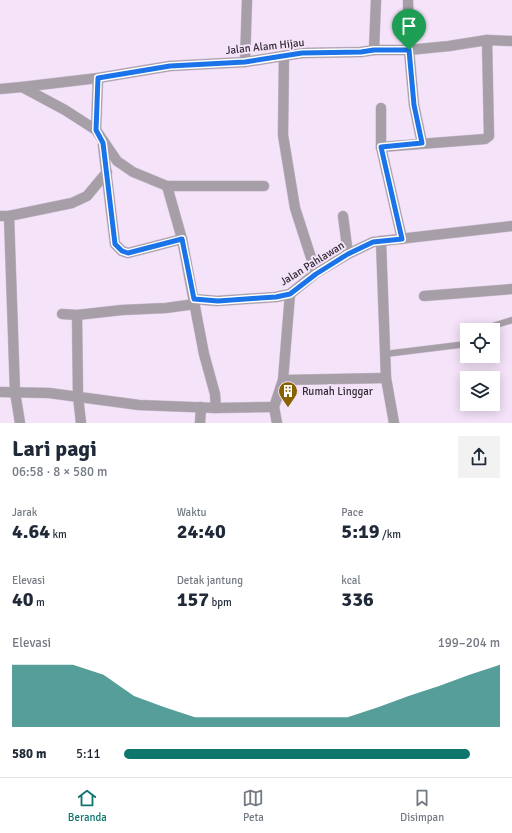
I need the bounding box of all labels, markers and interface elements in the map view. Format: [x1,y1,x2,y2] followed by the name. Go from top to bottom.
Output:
[392,9,426,50] pin
[398,15,420,37] icon: arrive
[225,36,305,57] street label: Jalan Alam Hijau
[278,239,347,288] street label: Jalan Pahlawan
[460,323,500,411] map controls
[460,323,500,363] button: locate
[460,371,500,411] button: layers
[277,380,299,408] building icon: Rumah Linggar
[302,385,373,398] place label: Rumah Linggar
[12,435,97,462] text: Lari pagi
[458,436,500,478] button: share
[12,464,107,480] text: 06:58 · 8 × 580 m
[12,506,37,519] text: Jarak
[177,506,207,519] text: Waktu
[341,506,364,519] text: Pace
[12,519,50,544] text: 4.64
[177,519,226,544] text: 24:40
[341,519,380,544] text: 5:19
[50,528,67,541] text: km
[380,528,401,541] text: /km
[12,574,45,587] text: Elevasi
[177,574,243,587] text: Detak jantung
[341,574,361,587] text: kcal
[12,587,34,612] text: 40
[177,587,209,612] text: 157
[341,587,374,612] text: 336
[34,596,45,609] text: m
[209,596,232,609] text: bpm
[12,635,51,651] text: Elevasi
[438,635,500,651] text: 199–204 m
[12,746,46,762] text: 580 m
[76,746,101,762] text: 5:11
[68,787,107,824] tab: Beranda
[242,787,264,824] tab: Peta
[400,787,444,824] tab: Disimpan

